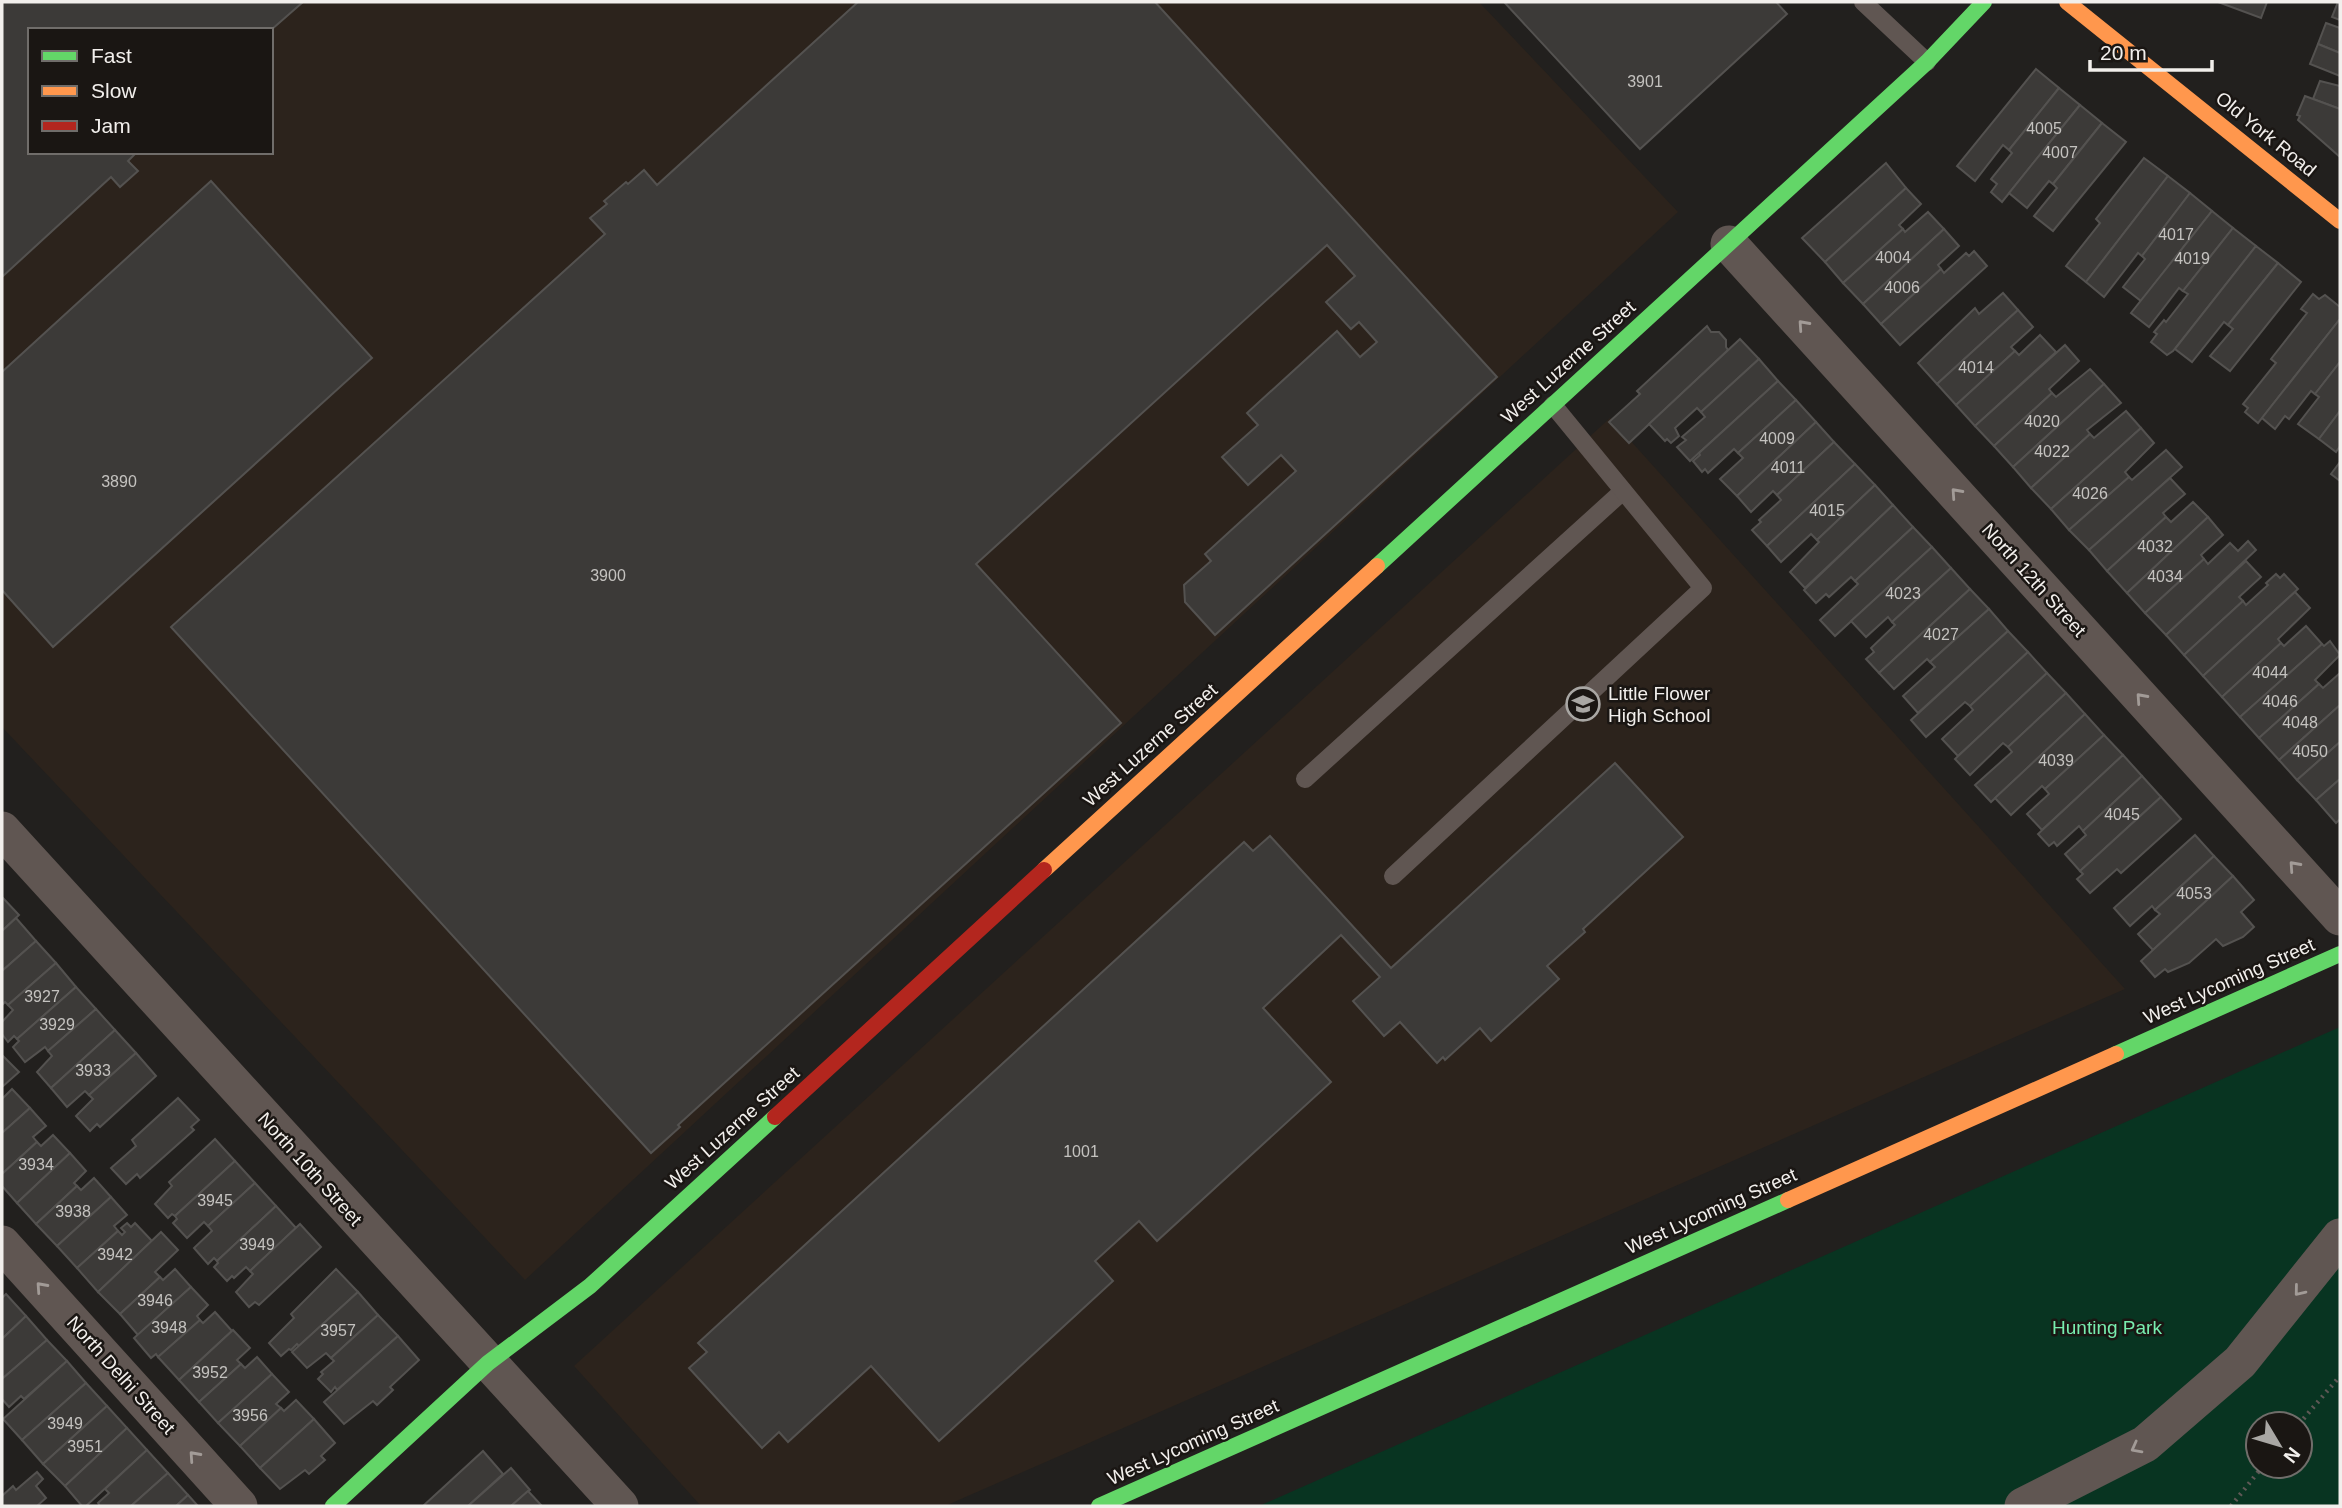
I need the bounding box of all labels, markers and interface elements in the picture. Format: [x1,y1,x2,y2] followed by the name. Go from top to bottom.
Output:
[28,28,273,154] legend
[2090,28,2212,72] scale bar
[2100,41,2147,64] text: 20 m
[91,44,132,67] text: Fast
[1627,73,1663,90] house number: 3901
[91,79,137,102] text: Slow
[2212,87,2320,181] street label: Old York Road
[91,114,131,137] text: Jam
[2026,120,2062,137] house number: 4005
[2042,144,2078,161] house number: 4007
[2158,226,2194,243] house number: 4017
[1875,249,1911,266] house number: 4004
[2174,250,2210,267] house number: 4019
[1884,279,1920,296] house number: 4006
[1497,296,1640,428] street label: West Luzerne Street
[1798,320,1811,333] one-way arrow
[1958,359,1994,376] house number: 4014
[2024,413,2060,430] house number: 4020
[1759,430,1795,447] house number: 4009
[2034,443,2070,460] house number: 4022
[1771,459,1805,476] house number: 4011
[101,473,137,490] house number: 3890
[2072,485,2108,502] house number: 4026
[1951,488,1964,501] one-way arrow
[1809,502,1845,519] house number: 4015
[1978,519,2091,641] street label: North 12th Street
[2137,538,2173,555] house number: 4032
[590,567,626,584] house number: 3900
[2147,568,2183,585] house number: 4034
[1885,585,1921,602] house number: 4023
[1923,626,1959,643] house number: 4027
[2252,664,2288,681] house number: 4044
[1079,679,1222,811] street label: West Luzerne Street
[1608,683,1711,726] place label: Little Flower High School
[1564,685,1602,723] school or university icon: Little Flower High School
[2137,693,2150,706] one-way arrow
[2262,693,2298,710] house number: 4046
[2282,714,2318,731] house number: 4048
[2292,743,2328,760] house number: 4050
[2038,752,2074,769] house number: 4039
[2104,806,2140,823] house number: 4045
[2290,862,2303,875] one-way arrow
[2176,885,2212,902] house number: 4053
[2140,934,2318,1028] street label: West Lycoming Street
[24,988,60,1005] house number: 3927
[39,1016,75,1033] house number: 3929
[75,1062,111,1079] house number: 3933
[661,1062,804,1194] street label: West Luzerne Street
[254,1108,367,1230] street label: North 10th Street
[1063,1143,1099,1160] house number: 1001
[18,1156,54,1173] house number: 3934
[1622,1164,1800,1258] street label: West Lycoming Street
[197,1192,233,1209] house number: 3945
[55,1203,91,1220] house number: 3938
[239,1236,275,1253] house number: 3949
[97,1246,133,1263] house number: 3942
[37,1282,49,1295] one-way arrow
[2294,1284,2307,1296] one-way arrow
[137,1292,173,1309] house number: 3946
[63,1312,180,1439] street label: North Delhi Street
[2052,1317,2162,1338] park label: Hunting Park
[151,1319,187,1336] house number: 3948
[320,1322,356,1339] house number: 3957
[192,1364,228,1381] house number: 3952
[1104,1395,1282,1489] street label: West Lycoming Street
[232,1407,268,1424] house number: 3956
[2244,1410,2314,1480] north arrow
[47,1415,83,1432] house number: 3949
[67,1438,103,1455] house number: 3951
[2131,1440,2143,1453] one-way arrow
[2280,1443,2305,1467] text: N
[189,1451,202,1464] one-way arrow

